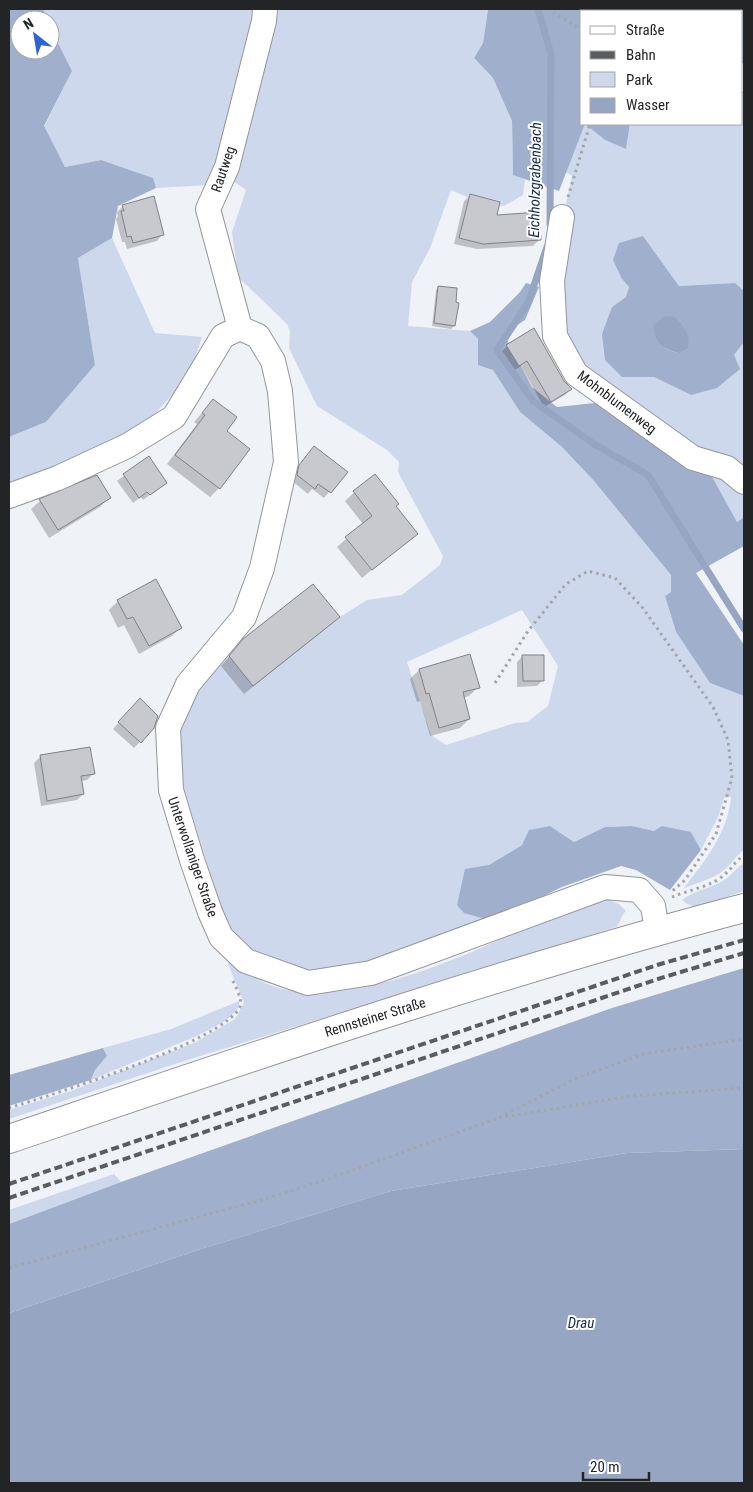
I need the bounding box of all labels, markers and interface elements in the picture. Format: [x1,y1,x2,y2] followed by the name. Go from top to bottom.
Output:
[10,10,60,60] north arrow
[580,10,743,125] legend
[21,15,36,33] text: N
[626,21,665,39] text: Straße
[626,46,656,64] text: Bahn
[626,71,653,89] text: Park
[626,96,670,114] text: Wasser
[525,122,545,238] water label: Eichholzgrabenbach
[208,144,238,194] street label: Rautweg
[574,367,660,437] street label: Mohnblumenweg
[165,795,221,920] street label: Unterwollaniger Straße
[323,994,428,1040] street label: Rennsteiner Straße
[568,1314,594,1332] water label: Drau
[583,1450,649,1482] scale bar
[590,1458,620,1476] text: 20 m

